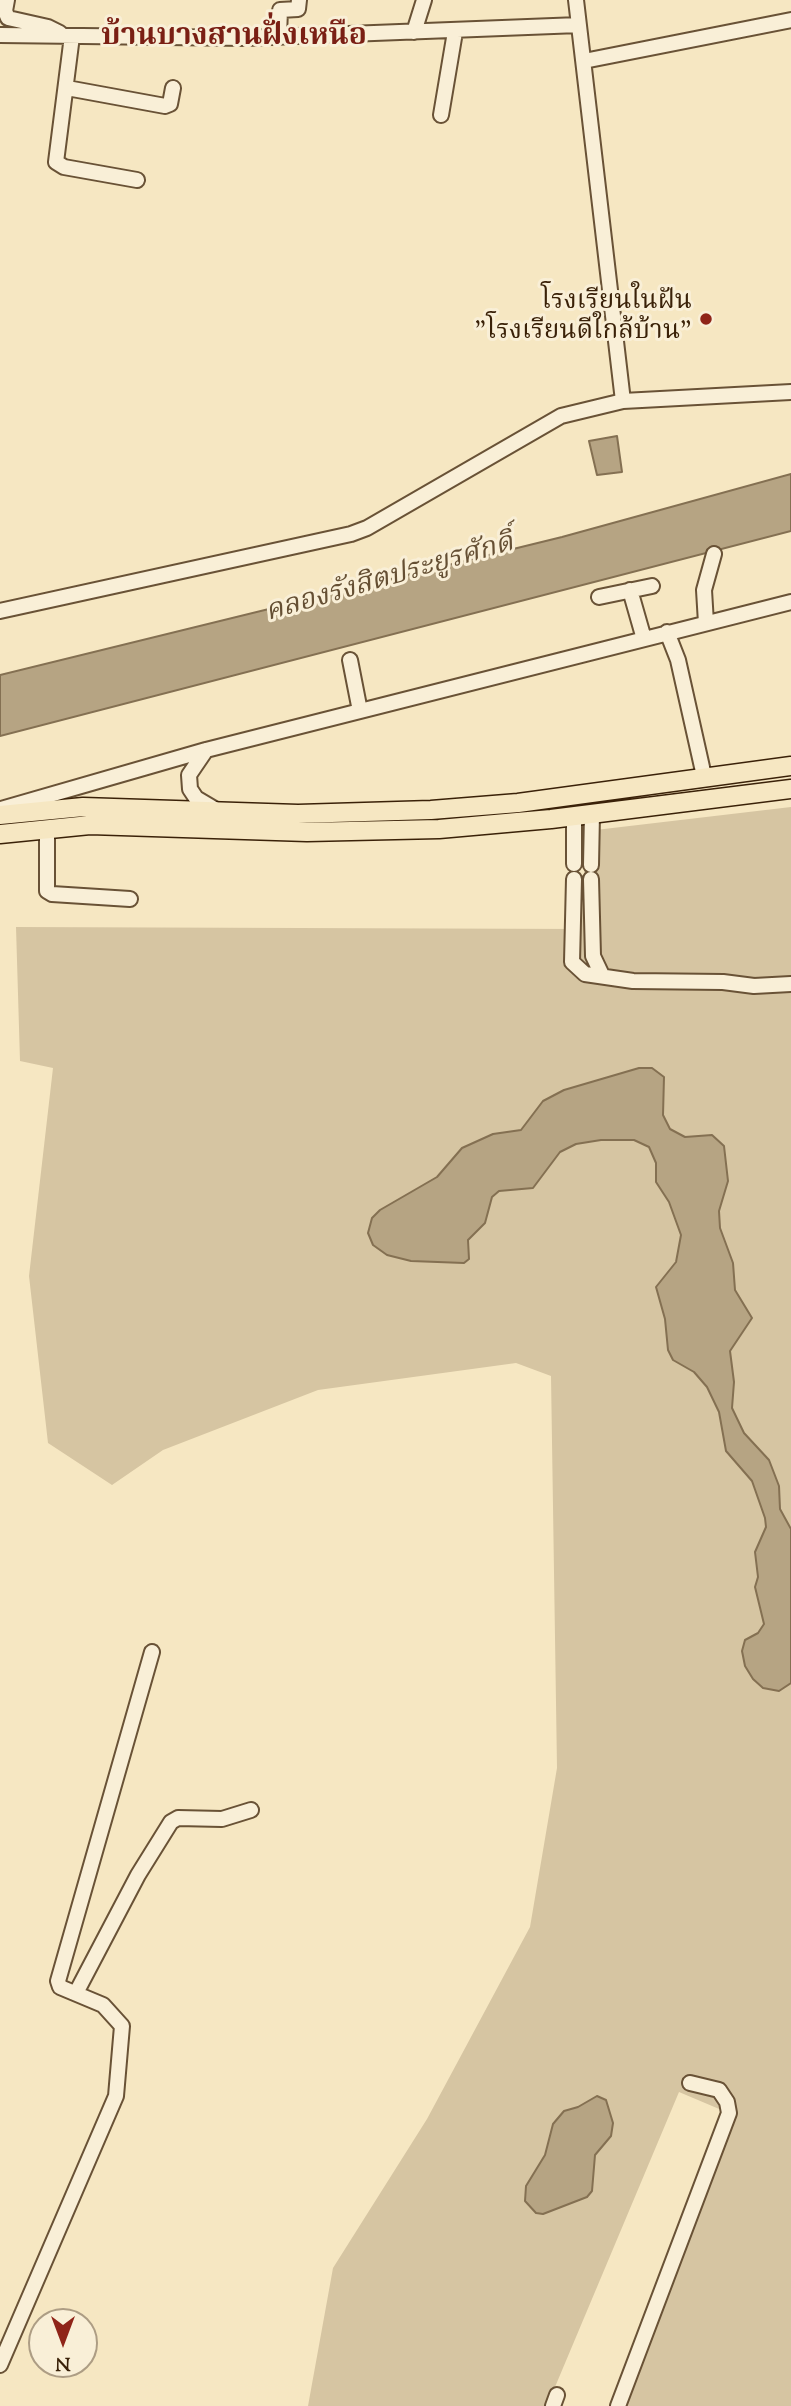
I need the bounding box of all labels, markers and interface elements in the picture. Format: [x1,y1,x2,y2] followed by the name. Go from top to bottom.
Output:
[101,21,367,57] district label: บ้านบางสานฝั่งเหนือ
[474,288,692,350] place label: โรงเรียนในฝัน "โรงเรียนดีใกล้บ้าน"
[698,311,714,327] marker: โรงเรียนในฝัน "โรงเรียนดีใกล้บ้าน"
[262,528,518,632] water label: คลองรังสิตประยูรศักดิ์
[28,2308,98,2378] north arrow
[55,2349,71,2376] text: N

